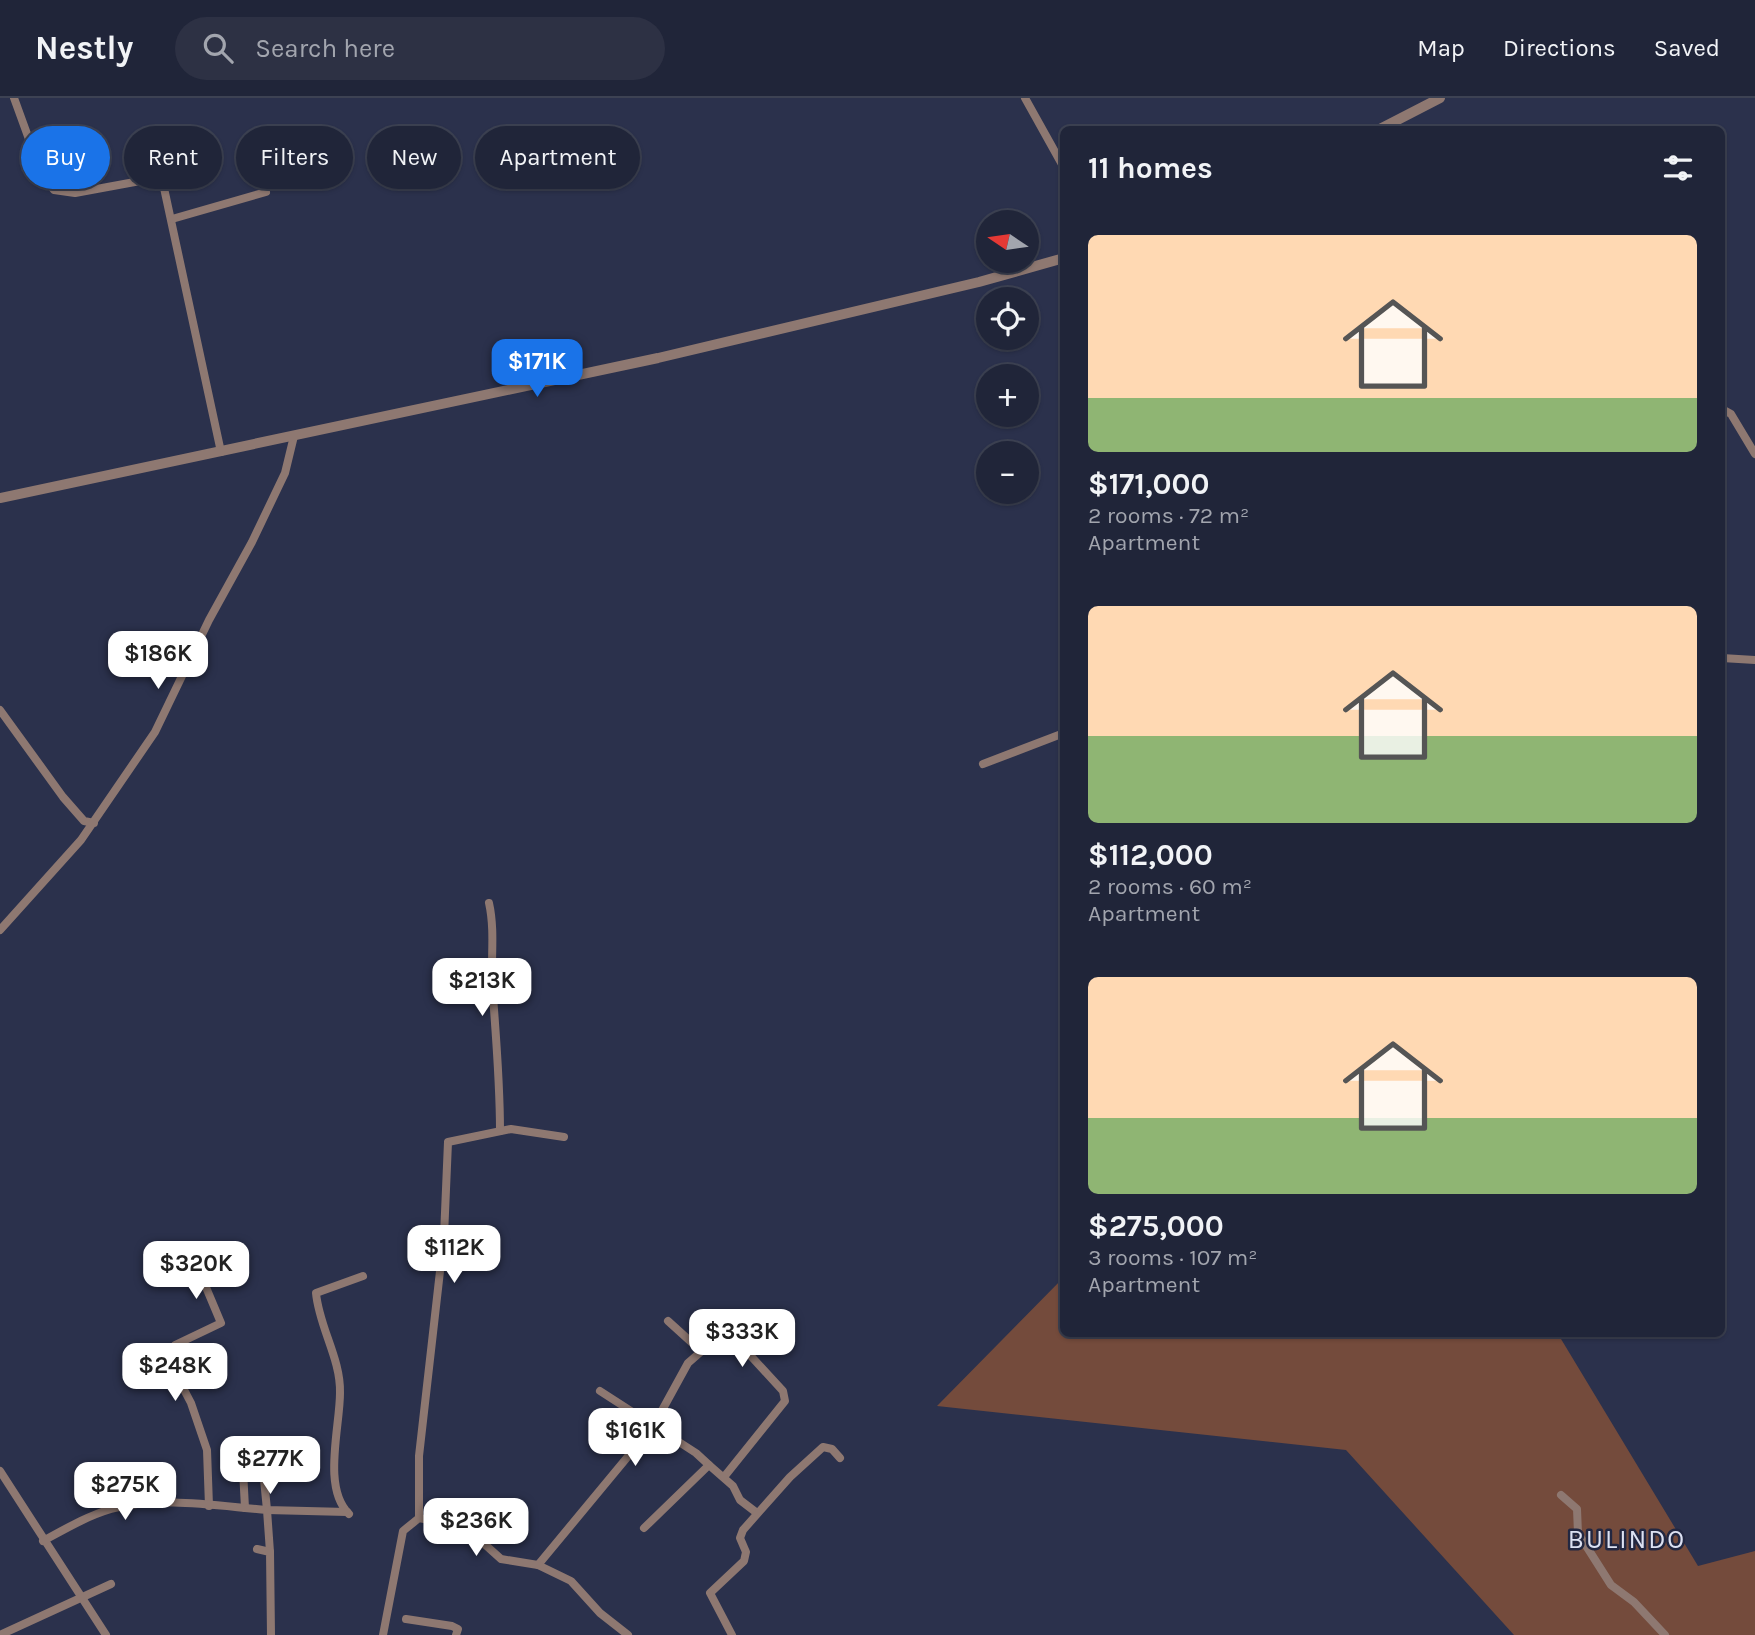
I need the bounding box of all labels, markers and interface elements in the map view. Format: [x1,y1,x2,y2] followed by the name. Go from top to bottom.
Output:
[175,17,665,80] search box
[35,29,133,67] text: Nestly
[199,29,237,67] icon: search
[255,33,395,64] text: Search here
[1417,34,1465,62] text: Map
[1503,34,1616,62] text: Directions
[1654,34,1720,62] text: Saved
[21,126,110,189] chip: Buy
[124,126,222,189] chip: Rent
[236,126,353,189] chip: Filters
[367,126,461,189] chip: New
[475,126,640,189] chip: Apartment
[1659,149,1697,187] icon: filters
[1088,150,1213,186] text: 11 homes
[976,210,1040,273] north arrow
[976,210,1039,504] map controls
[1330,281,1456,407] icon: home
[976,287,1039,350] button: locate
[488,340,586,399] pin: $171K
[508,348,566,375] text: $171K
[976,364,1039,427] button: +
[976,441,1039,504] button: −
[1088,466,1210,502] text: $171,000
[1088,502,1249,529] text: 2 rooms · 72 m²
[1088,529,1200,556] text: Apartment
[109,632,207,691] pin: $186K
[124,640,192,667] text: $186K
[1330,652,1456,778] icon: home
[1088,837,1213,873] text: $112,000
[1088,873,1252,900] text: 2 rooms · 60 m²
[1088,900,1200,927] text: Apartment
[433,958,531,1018] pin: $213K
[448,967,516,994] text: $213K
[1330,1023,1456,1149] icon: home
[1088,1208,1224,1244] text: $275,000
[405,1226,503,1285] pin: $112K
[423,1234,485,1261] text: $112K
[147,1242,245,1301] pin: $320K
[1088,1244,1257,1271] text: 3 rooms · 107 m²
[159,1250,233,1277] text: $320K
[1088,1271,1200,1298] text: Apartment
[693,1310,791,1369] pin: $333K
[705,1318,779,1345] text: $333K
[126,1344,224,1403] pin: $248K
[138,1352,212,1379] text: $248K
[586,1408,684,1468] pin: $161K
[604,1417,666,1444] text: $161K
[221,1436,319,1496] pin: $277K
[236,1445,304,1472] text: $277K
[76,1462,174,1522] pin: $275K
[90,1471,160,1498] text: $275K
[427,1498,525,1558] pin: $236K
[439,1507,513,1534] text: $236K
[1568,1524,1686,1555] district label: BULINDO

